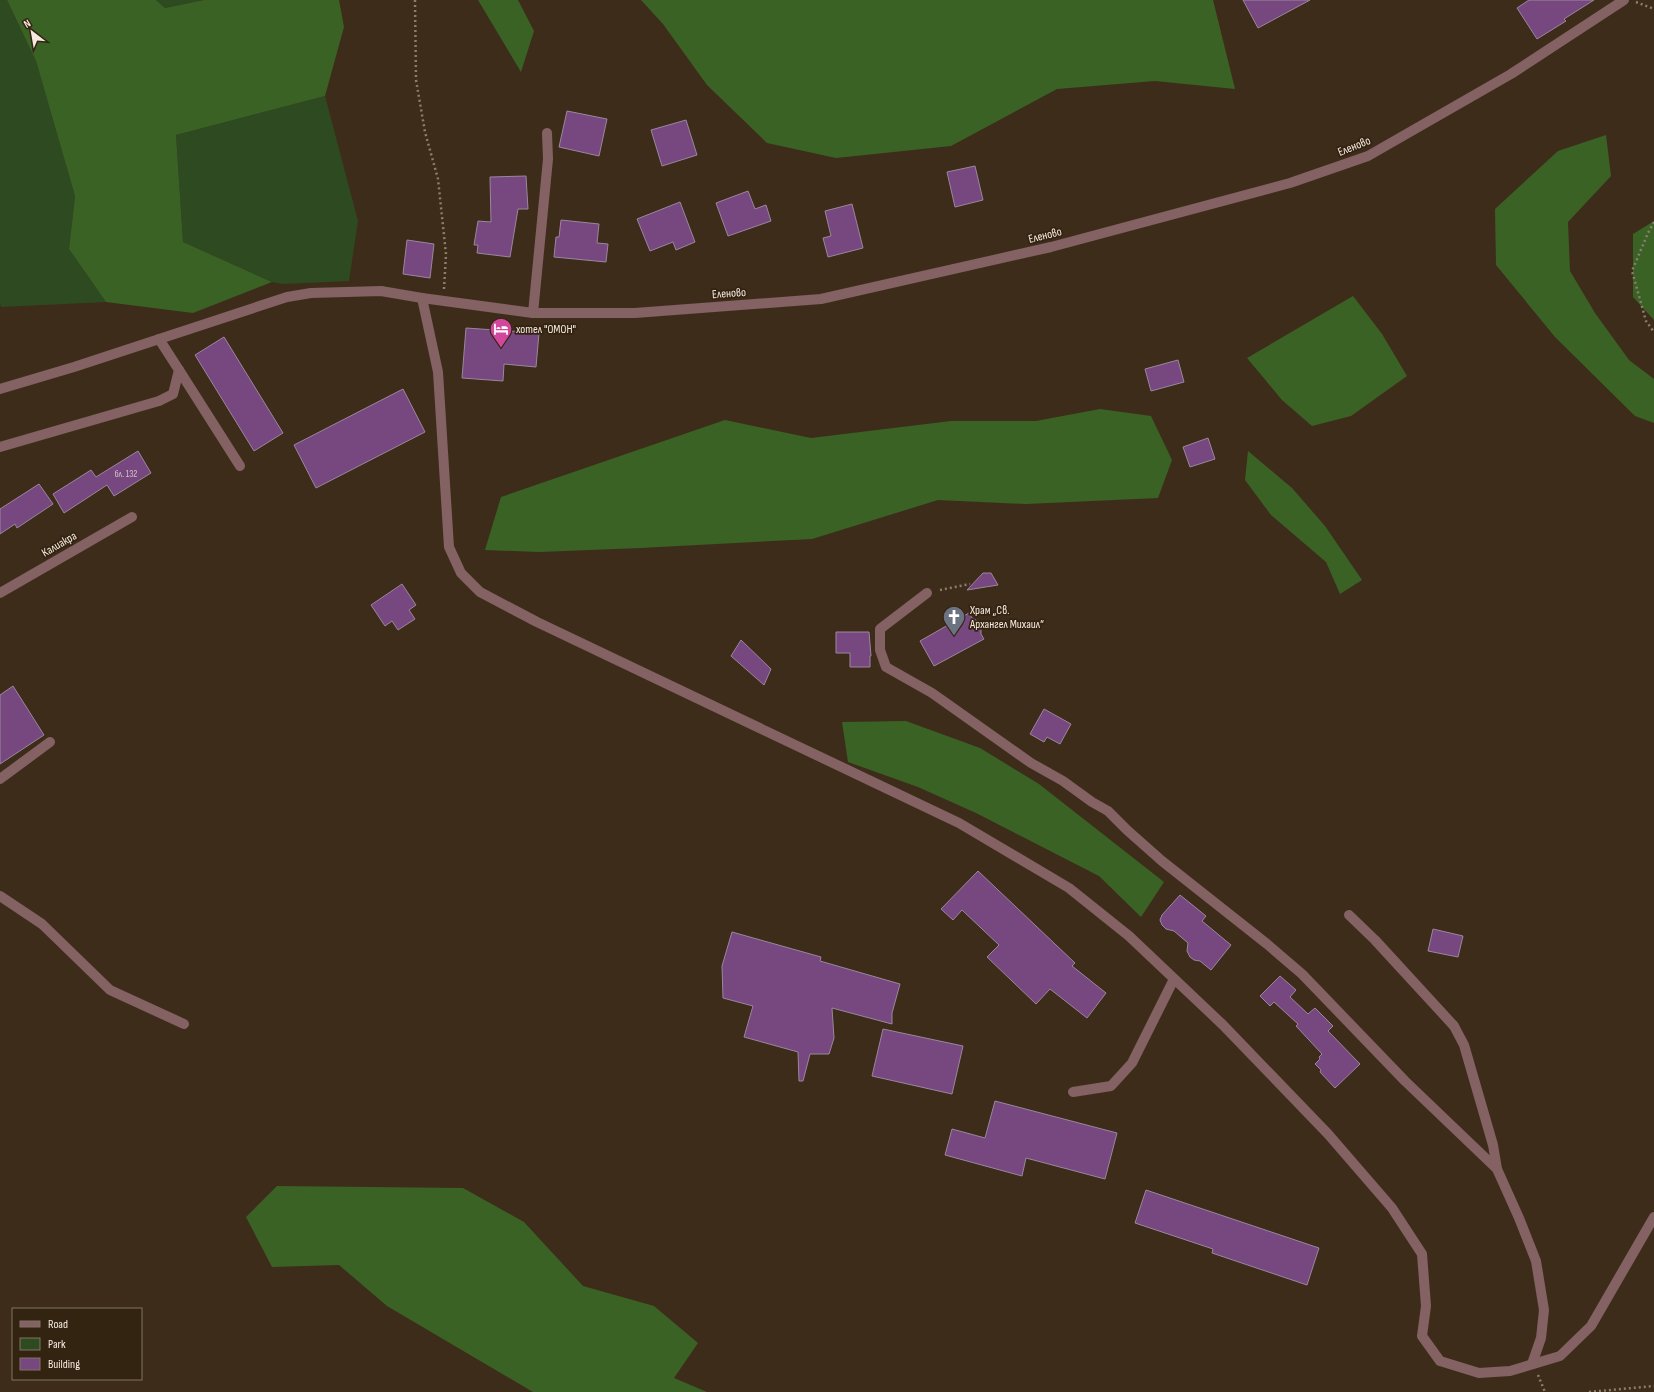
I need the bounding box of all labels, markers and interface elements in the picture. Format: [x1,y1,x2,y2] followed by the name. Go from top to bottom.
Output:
[12,12,52,52] north arrow
[21,17,33,31] text: N
[1336,133,1373,160] street label: Еленово
[1027,224,1063,247] street label: Еленово
[712,285,747,302] street label: Еленово
[488,316,514,349] hotel icon: хотел "ОМОН"
[516,322,576,337] place label: хотел "ОМОН"
[115,468,137,480] house number: бл. 132
[39,528,80,560] street label: Калиакра
[969,603,1044,632] place label: Храм „Св. Архангел Михаил“
[941,604,967,637] church icon: Храм „Св. Архангел Михаил“
[12,1308,142,1380] legend
[48,1317,68,1332] text: Road
[48,1337,66,1352] text: Park
[48,1357,80,1372] text: Building

